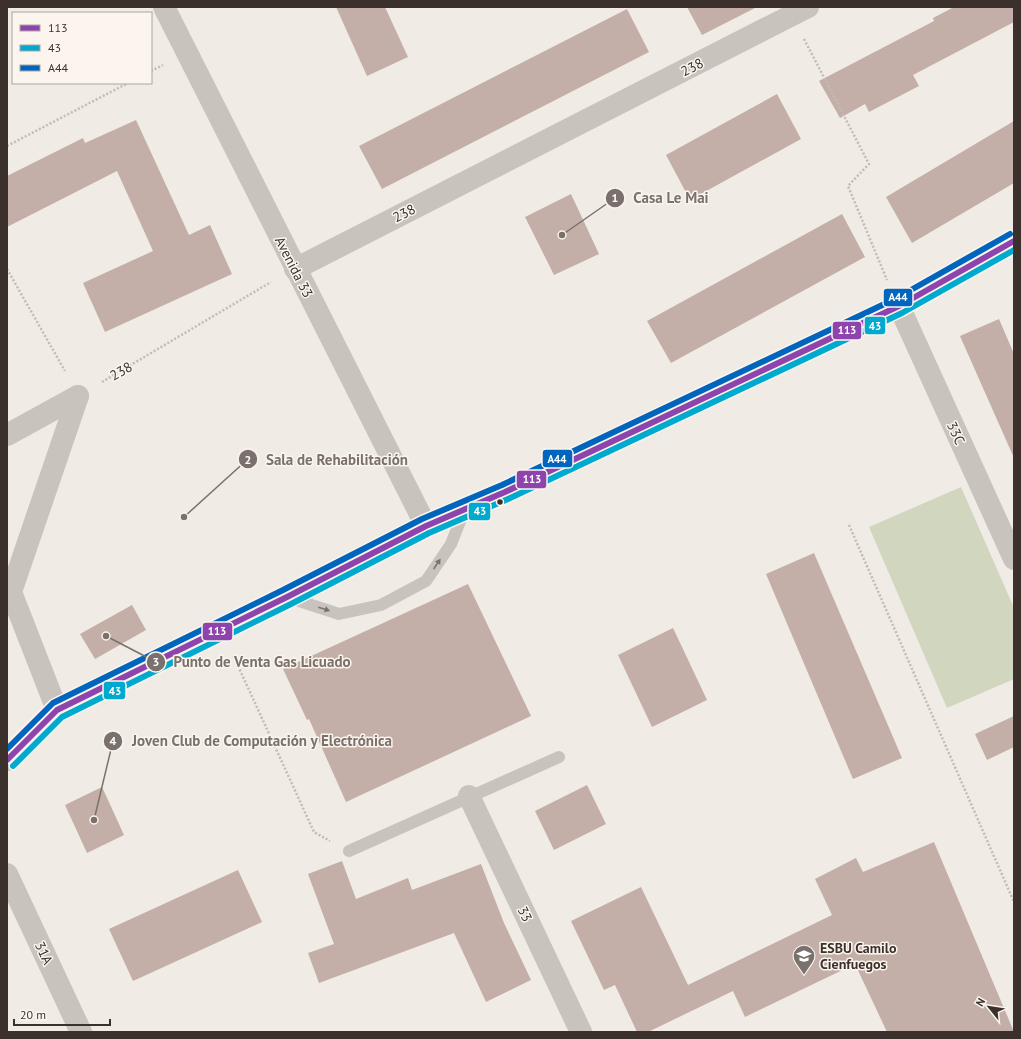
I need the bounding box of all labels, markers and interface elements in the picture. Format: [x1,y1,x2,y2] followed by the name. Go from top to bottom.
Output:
[12,12,152,84] legend
[48,20,68,35] text: 113
[48,40,61,55] text: 43
[678,54,706,80] street label: 238
[48,60,69,75] text: A44
[605,184,717,211] callout: Casa Le Mai
[633,188,709,207] text: Casa Le Mai
[612,190,618,205] text: 1
[390,200,418,226] street label: 238
[271,233,317,301] street label: Avenida 33
[883,288,913,307] line badge: A44
[888,290,908,304] text: A44
[864,316,886,335] line badge: 43
[869,319,881,333] text: 43
[832,321,862,340] line badge: 113
[838,323,856,337] text: 113
[107,357,135,385] street label: 238
[943,419,969,447] street label: 33C
[238,446,416,473] callout: Sala de Rehabilitación
[542,449,573,468] line badge: A44
[266,450,408,469] text: Sala de Rehabilitación
[245,452,251,467] text: 2
[547,452,567,466] text: A44
[516,470,547,489] line badge: 113
[523,472,541,486] text: 113
[495,497,505,507] unlabelled marker
[468,502,491,521] line badge: 43
[474,504,486,518] text: 43
[433,559,441,569] one-way arrow
[319,606,331,612] one-way arrow
[202,622,233,641] line badge: 113
[208,624,226,638] text: 113
[146,648,359,675] callout: Punto de Venta Gas Licuado
[173,652,351,671] text: Punto de Venta Gas Licuado
[153,654,159,669] text: 3
[103,681,126,700] line badge: 43
[109,684,121,698] text: 43
[103,727,400,754] callout: Joven Club de Computación y Electrónica
[131,731,392,750] text: Joven Club de Computación y Electrónica
[110,733,117,748] text: 4
[514,903,536,925] street label: 33
[31,939,57,968] street label: 31A
[820,939,897,973] place label: ESBU Camilo Cienfuegos
[791,943,817,976] school or university icon: ESBU Camilo Cienfuegos
[969,987,1009,1027] north arrow
[972,995,988,1009] text: N
[14,1001,110,1027] scale bar
[20,1007,46,1022] text: 20 m

